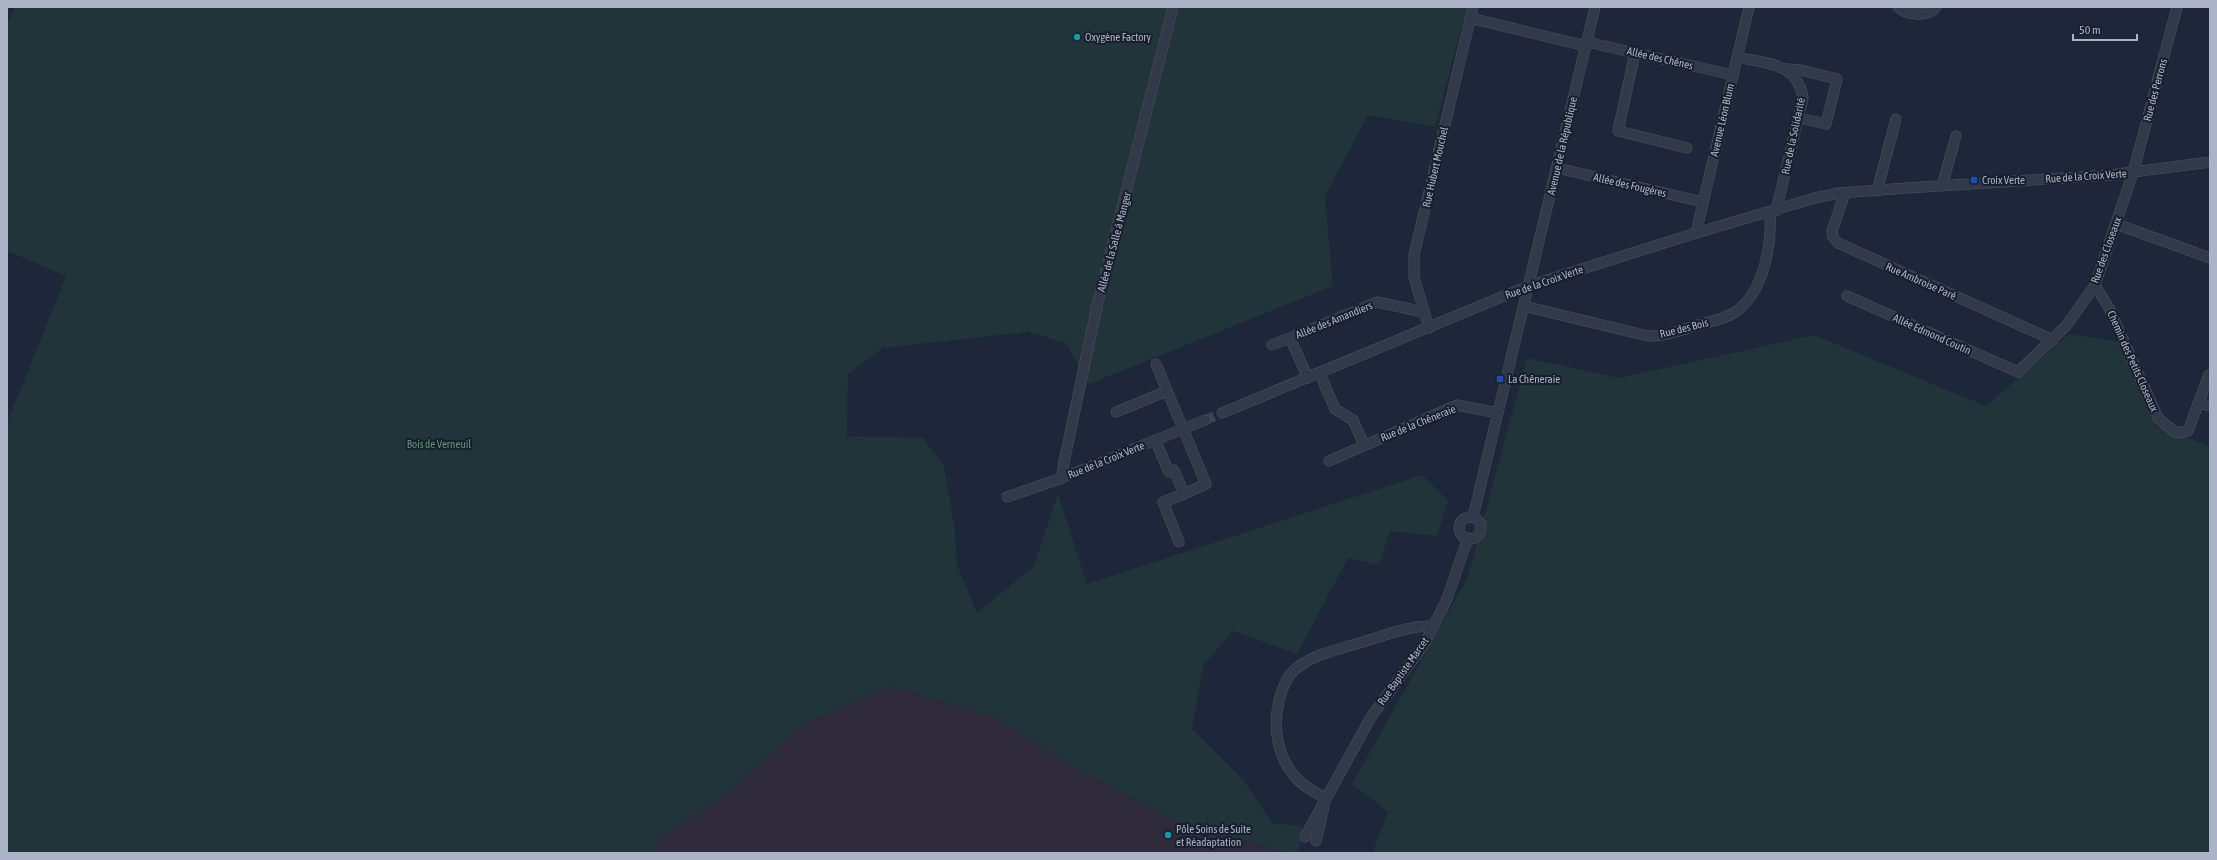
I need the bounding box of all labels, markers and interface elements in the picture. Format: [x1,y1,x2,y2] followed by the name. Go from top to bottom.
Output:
[2073,16,2137,42] scale bar
[2079,23,2101,37] text: 50 m
[1085,31,1152,43] place label: Oxygène Factory
[1072,32,1082,42] marker: Oxygène Factory
[1626,45,1694,71] street label: Allée des Chênes
[2141,57,2169,123] street label: Rue des Perrons
[1708,82,1736,158] street label: Avenue Léon Blum
[1545,96,1579,196] street label: Avenue de la République
[1779,97,1807,175] street label: Rue de la Solidarité
[1420,126,1450,208] street label: Rue Hubert Mouchel
[2045,167,2127,185] street label: Rue de la Croix Verte
[1592,171,1668,199] street label: Allée des Fougères
[1982,174,2025,186] place label: Croix Verte
[1969,175,1979,185] marker: Croix Verte
[1095,190,1133,293] street label: Allée de la Salle à Manger
[2088,215,2124,285] street label: Rue des Closeaux
[1884,260,1958,302] street label: Rue Ambroise Paré
[1503,263,1585,301] street label: Rue de la Croix Verte
[1294,299,1374,341] street label: Allée des Amandiers
[2105,309,2161,414] street label: Chemin des Petits Closeaux
[1891,311,1973,357] street label: Allée Edmond Coutin
[1658,316,1710,340] street label: Rue des Bois
[1508,373,1560,385] place label: La Chêneraie
[1495,374,1505,384] marker: La Chêneraie
[1379,402,1457,444] street label: Rue de la Chêneraie
[407,438,471,450] park label: Bois de Verneuil
[1066,439,1146,481] street label: Rue de la Croix Verte
[1375,635,1431,707] street label: Rue Baptiste Marcet
[1176,823,1251,848] place label: Pôle Soins de Suite et Réadaptation
[1163,830,1173,840] marker: Pôle Soins de Suite et Réadaptation

